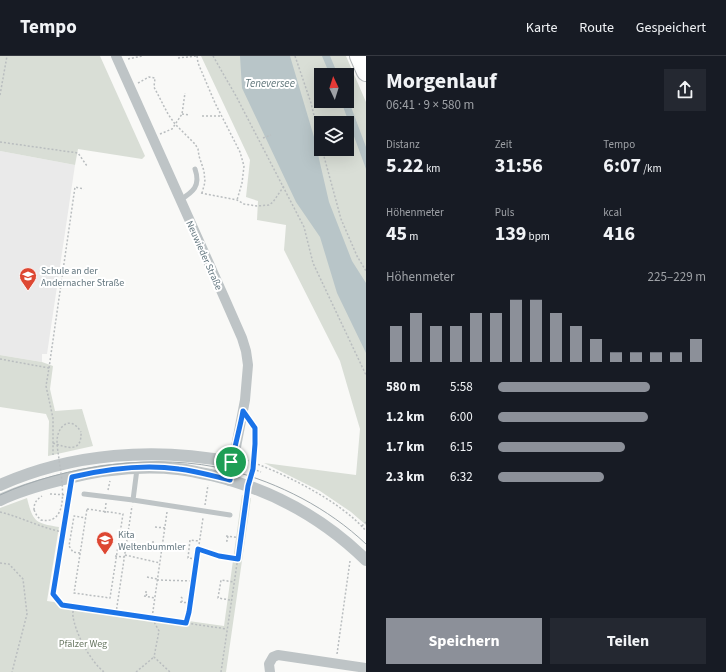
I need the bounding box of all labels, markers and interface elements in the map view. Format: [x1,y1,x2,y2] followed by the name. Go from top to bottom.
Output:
[20,14,77,41] text: Tempo
[526,18,557,38] text: Karte
[579,18,614,38] text: Route
[636,18,706,38] text: Gespeichert
[386,65,497,97] text: Morgenlauf
[314,68,354,108] north arrow
[314,68,354,156] map controls
[664,69,706,111] button: share
[245,76,295,91] water label: Teneversee
[386,96,474,114] text: 06:41 · 9 × 580 m
[314,116,354,156] button: layers
[386,137,420,152] text: Distanz
[495,137,512,152] text: Zeit
[603,137,635,152] text: Tempo
[386,152,424,180] text: 5.22
[495,152,543,180] text: 31:56
[603,152,641,180] text: 6:07
[424,161,440,176] text: km
[641,161,662,176] text: /km
[386,205,444,220] text: Höhenmeter
[495,205,514,220] text: Puls
[603,205,622,220] text: kcal
[182,218,226,293] street label: Neuwieder Straße
[386,220,407,248] text: 45
[495,220,526,248] text: 139
[603,220,635,248] text: 416
[407,229,418,244] text: m
[526,229,550,244] text: bpm
[41,264,124,290] place label: Schule an der Andernacher Straße
[18,266,38,291] school or university icon: Schule an der Andernacher Straße
[386,268,454,286] text: Höhenmeter
[648,268,706,286] text: 225–229 m
[386,378,420,396] text: 580 m
[450,378,473,396] text: 5:58
[386,408,425,426] text: 1.2 km
[450,408,473,426] text: 6:00
[386,438,425,456] text: 1.7 km
[450,438,473,456] text: 6:15
[214,445,248,479] pin
[220,451,242,473] icon: arrive
[386,468,425,486] text: 2.3 km
[450,468,473,486] text: 6:32
[118,528,186,554] place label: Kita Weltenbummler
[95,530,115,555] school or university icon: Kita Weltenbummler
[386,618,542,664] button: Speichern
[550,618,706,664] button: Teilen
[59,637,107,651] park label: Pfälzer Weg

